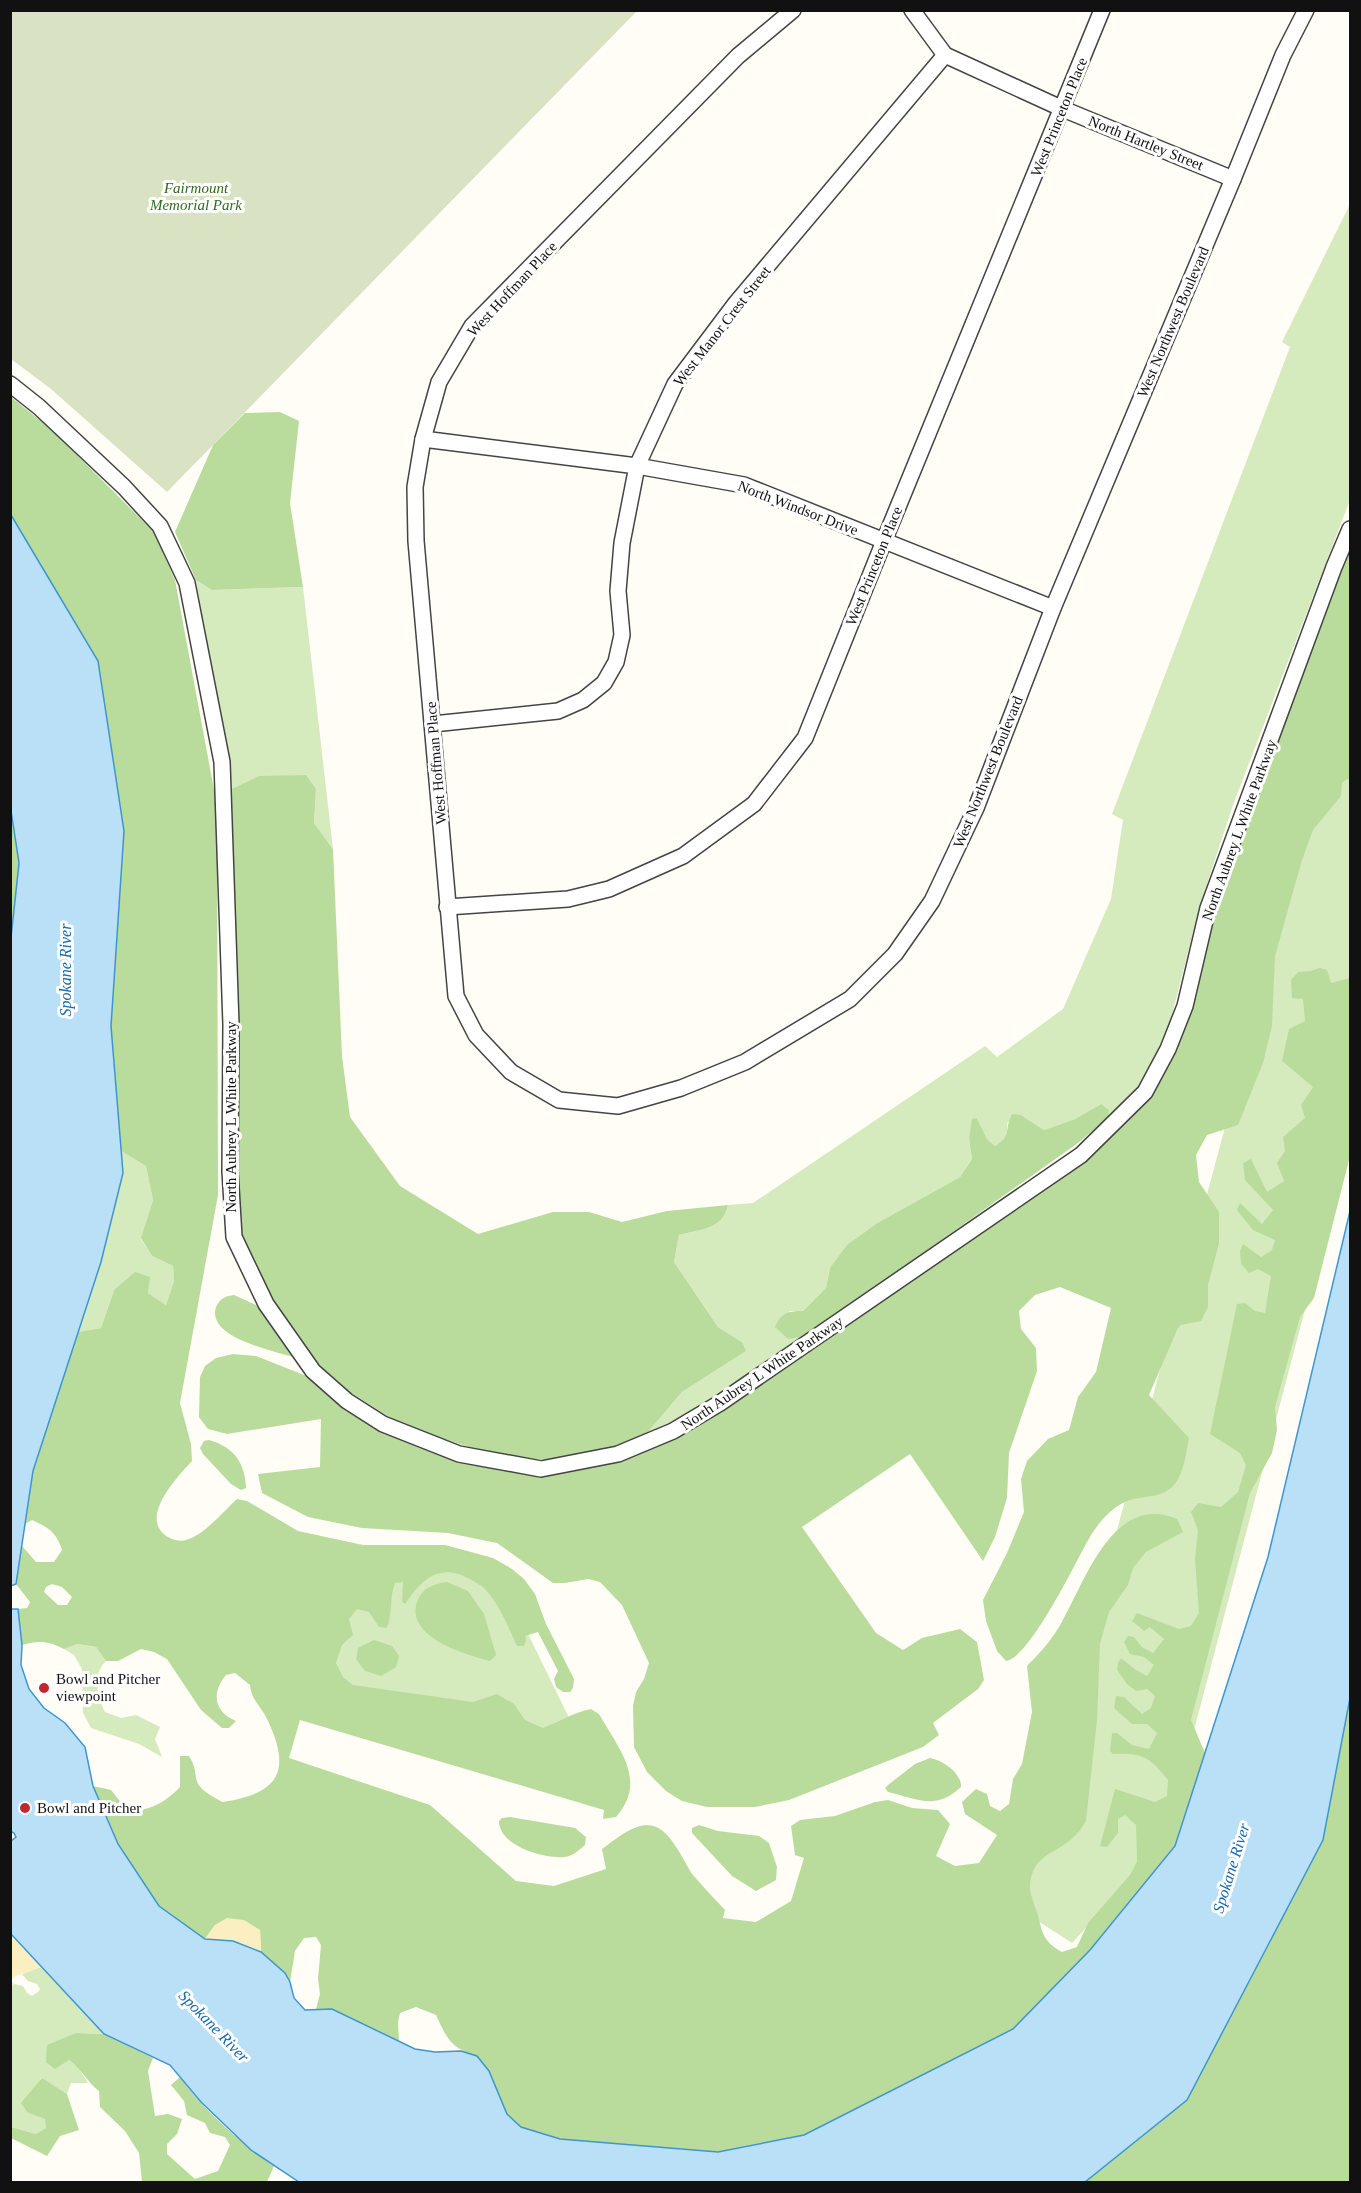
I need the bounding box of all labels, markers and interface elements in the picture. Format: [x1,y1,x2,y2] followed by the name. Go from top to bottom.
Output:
[1028,55,1090,179] street label: West Princeton Place
[1086,113,1207,174] street label: North Hartley Street
[149,180,242,213] park label: Fairmount Memorial Park
[464,238,560,340] street label: West Hoffman Place
[1134,244,1212,400] street label: West Northwest Boulevard
[670,262,774,389] street label: West Manor Crest Street
[736,478,861,538] street label: North Windsor Drive
[843,504,905,628] street label: West Princeton Place
[950,693,1026,850] street label: West Northwest Boulevard
[423,700,449,825] street label: West Hoffman Place
[1199,737,1279,923] street label: North Aubrey L White Parkway
[57,923,75,1016] water label: Spokane River
[223,1021,239,1213] street label: North Aubrey L White Parkway
[678,1313,846,1433] street label: North Aubrey L White Parkway
[56,1671,160,1704] place label: Bowl and Pitcher viewpoint
[37,1681,51,1695] marker: Bowl and Pitcher viewpoint
[37,1800,141,1816] place label: Bowl and Pitcher
[18,1801,32,1815] marker: Bowl and Pitcher
[1209,1820,1254,1915] water label: Spokane River
[175,1987,253,2067] water label: Spokane River

